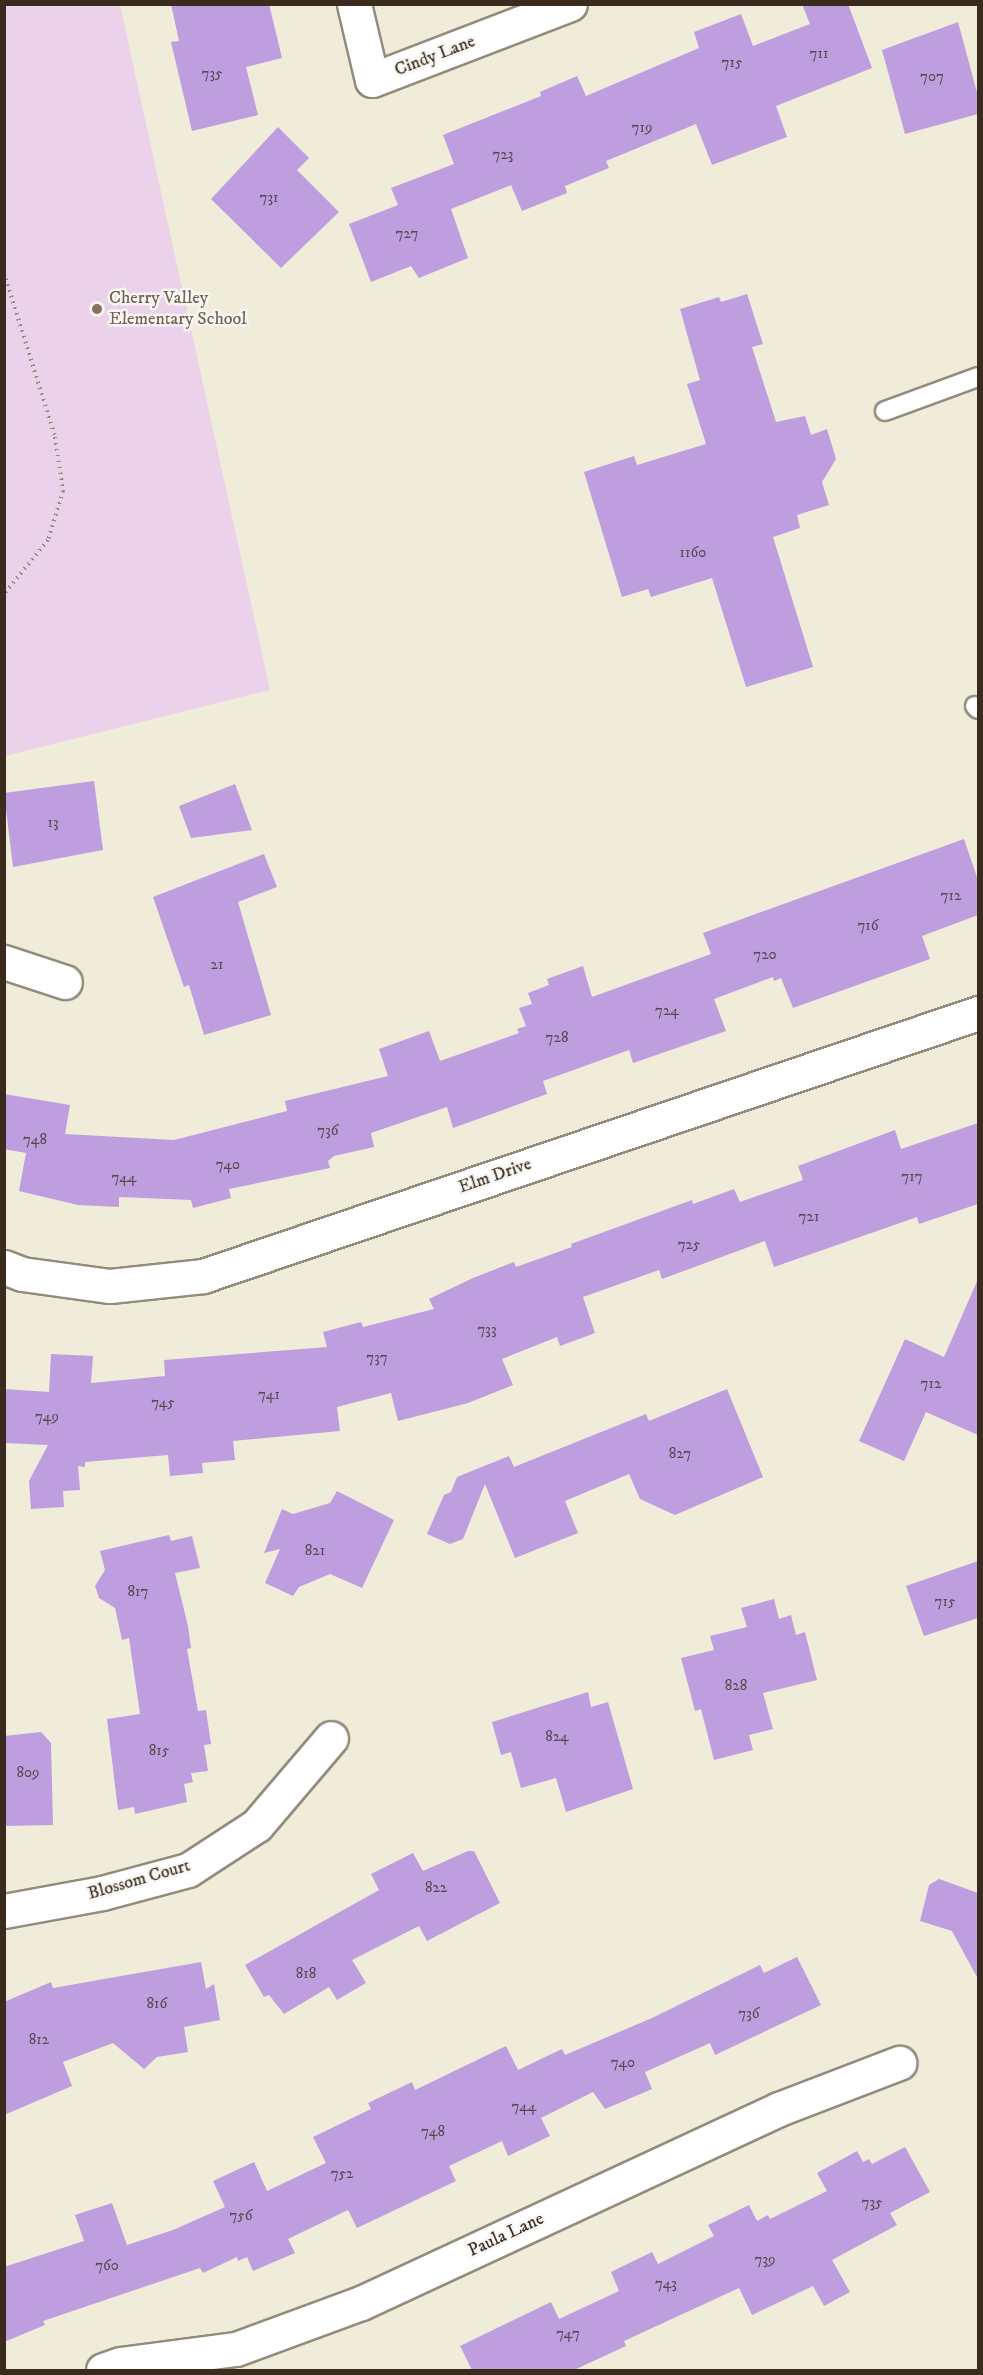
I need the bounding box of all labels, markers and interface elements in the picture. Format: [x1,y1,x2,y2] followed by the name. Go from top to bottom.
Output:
[392,31,478,81] street label: Cindy Lane
[810,45,828,63] house number: 711
[722,54,742,72] house number: 715
[202,65,222,83] house number: 735
[920,68,944,86] house number: 707
[632,119,652,137] house number: 719
[493,146,513,164] house number: 723
[259,189,279,207] house number: 731
[396,225,418,243] house number: 727
[109,288,247,330] place label: Cherry Valley Elementary School
[90,302,104,316] marker: Cherry Valley Elementary School
[680,544,706,562] house number: 1160
[47,814,59,832] house number: 13
[941,887,961,905] house number: 712
[857,917,879,935] house number: 716
[753,946,777,964] house number: 720
[211,956,223,974] house number: 21
[655,1002,679,1020] house number: 724
[546,1029,568,1047] house number: 728
[317,1122,339,1140] house number: 736
[23,1131,47,1149] house number: 748
[456,1153,534,1199] street label: Elm Drive
[216,1156,240,1174] house number: 740
[901,1168,923,1186] house number: 717
[112,1169,136,1187] house number: 744
[799,1208,819,1226] house number: 721
[678,1236,700,1254] house number: 725
[477,1321,497,1339] house number: 733
[366,1349,388,1367] house number: 737
[921,1375,941,1393] house number: 712
[258,1386,280,1404] house number: 741
[151,1394,175,1412] house number: 745
[35,1408,59,1426] house number: 749
[669,1445,691,1463] house number: 827
[305,1542,325,1560] house number: 821
[128,1583,148,1601] house number: 817
[935,1593,955,1611] house number: 715
[725,1677,747,1695] house number: 828
[545,1728,569,1746] house number: 824
[149,1742,169,1760] house number: 815
[16,1764,40,1782] house number: 809
[85,1855,193,1905] street label: Blossom Court
[425,1879,447,1897] house number: 822
[296,1965,316,1983] house number: 818
[147,1995,167,2013] house number: 816
[738,2005,760,2023] house number: 736
[29,2031,49,2049] house number: 812
[611,2054,635,2072] house number: 740
[512,2098,536,2116] house number: 744
[421,2123,445,2141] house number: 748
[331,2165,353,2183] house number: 752
[862,2194,882,2212] house number: 735
[229,2207,253,2225] house number: 756
[465,2208,547,2262] street label: Paula Lane
[755,2251,775,2269] house number: 739
[95,2257,119,2275] house number: 760
[655,2275,677,2293] house number: 743
[556,2325,580,2343] house number: 747

